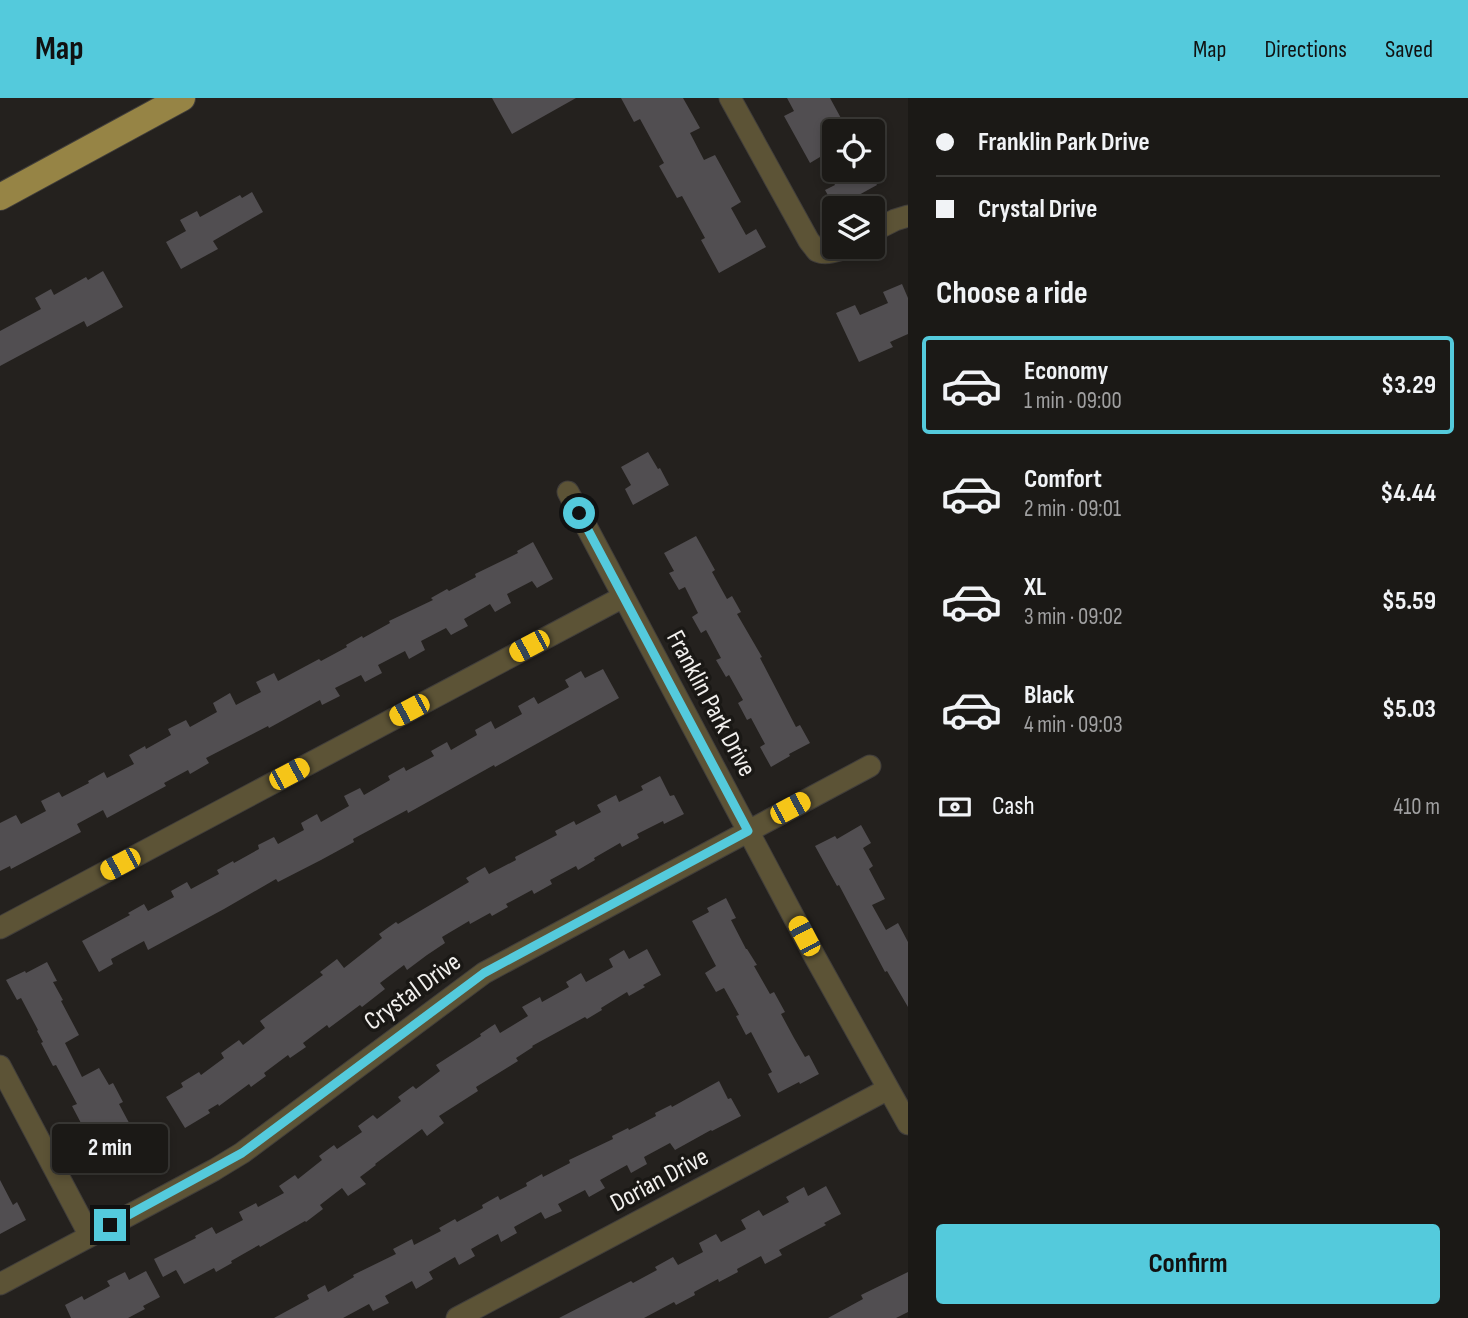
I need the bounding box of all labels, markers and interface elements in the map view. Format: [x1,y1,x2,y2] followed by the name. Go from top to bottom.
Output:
[35,29,84,69] text: Map
[1193,35,1226,64] text: Map
[1264,35,1347,64] text: Directions
[1385,35,1433,64] text: Saved
[822,119,885,259] map controls
[822,119,885,182] button: locate
[978,127,1150,158] text: Franklin Park Drive
[978,194,1097,225] text: Crystal Drive
[822,196,885,259] button: layers
[936,274,1088,313] text: Choose a ride
[940,354,1003,417] icon: car
[1024,356,1108,387] text: Economy
[1381,370,1436,401] text: $3.29
[1024,387,1122,415] text: 1 min · 09:00
[940,462,1003,525] icon: car
[1024,464,1102,495] text: Comfort
[1380,478,1436,509] text: $4.44
[1024,495,1121,523] text: 2 min · 09:01
[563,497,595,529] route start
[940,570,1003,633] icon: car
[1024,572,1046,603] text: XL
[1382,586,1436,617] text: $5.59
[1024,603,1123,631] text: 3 min · 09:02
[659,625,762,782] street label: Franklin Park Drive
[506,627,553,665] car
[940,678,1003,741] icon: car
[1024,680,1074,711] text: Black
[386,691,433,729] car
[1382,694,1436,725] text: $5.03
[1024,711,1123,739] text: 4 min · 09:03
[266,755,313,793] car
[936,788,974,826] icon: cash
[767,789,814,827] car
[992,791,1035,822] text: Cash
[1394,793,1440,821] text: 410 m
[97,845,144,883] car
[785,913,824,959] car
[359,947,467,1038] street label: Crystal Drive
[52,1124,168,1172] callout: 2 min
[88,1134,132,1162] text: 2 min
[605,1142,714,1219] street label: Dorian Drive
[94,1209,126,1241] route end
[936,1224,1440,1304] button: Confirm

